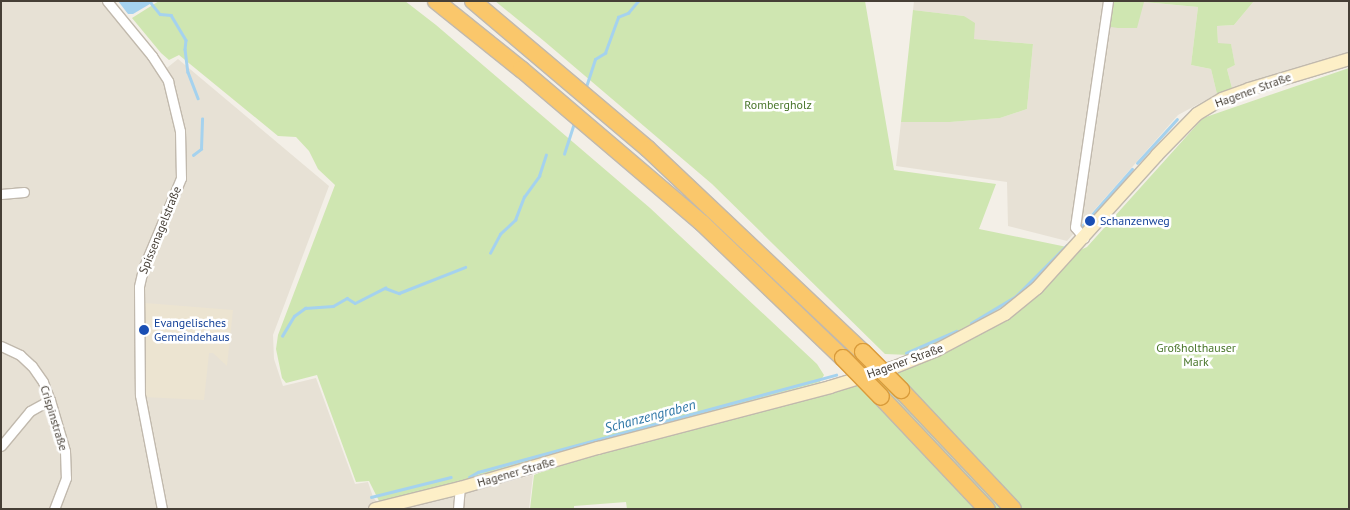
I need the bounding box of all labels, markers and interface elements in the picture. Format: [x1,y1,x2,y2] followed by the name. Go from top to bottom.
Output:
[1213,70,1293,110] street label: Hagener Straße
[744,98,812,112] park label: Rombergholz
[136,184,184,276] street label: Spissenagelstraße
[1100,214,1170,228] place label: Schanzenweg
[1084,215,1096,227] marker: Schanzenweg
[154,316,230,344] place label: Evangelisches Gemeindehaus
[138,324,150,336] marker: Evangelisches Gemeindehaus
[865,341,945,381] street label: Hagener Straße
[1156,341,1236,369] park label: Großholthauser Mark
[37,384,71,452] street label: Crispinstraße
[603,396,697,436] water label: Schanzengraben
[475,454,557,490] street label: Hagener Straße

